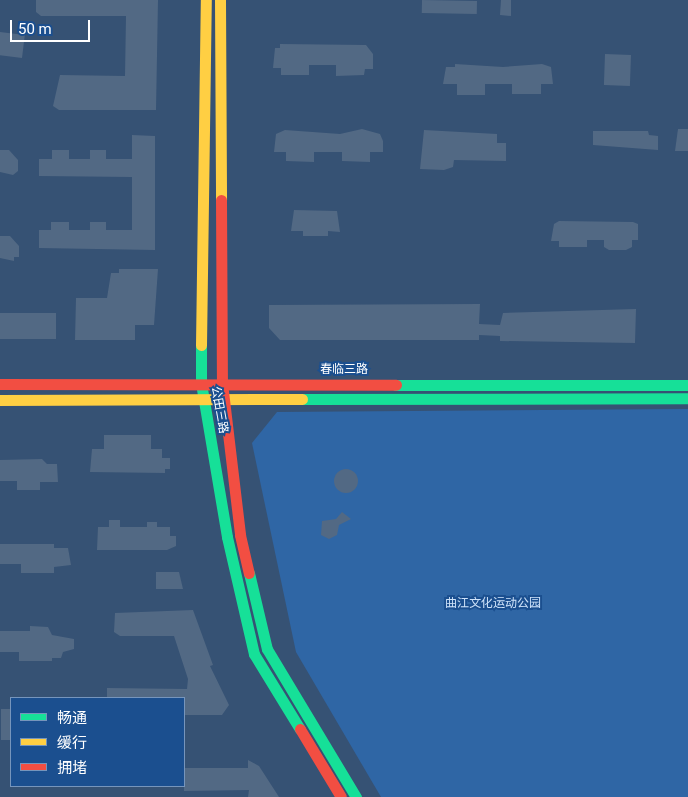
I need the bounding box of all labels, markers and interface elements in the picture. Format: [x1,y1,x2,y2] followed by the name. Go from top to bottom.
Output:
[12,10,92,42] scale bar
[18,20,52,38] text: 50 m
[320,363,368,377] street label: 春临三路
[208,385,230,435] street label: 公田三路
[445,597,541,611] park label: 曲江文化运动公园
[10,697,185,787] legend
[57,709,87,727] text: 畅通
[57,734,87,752] text: 缓行
[57,759,87,777] text: 拥堵

